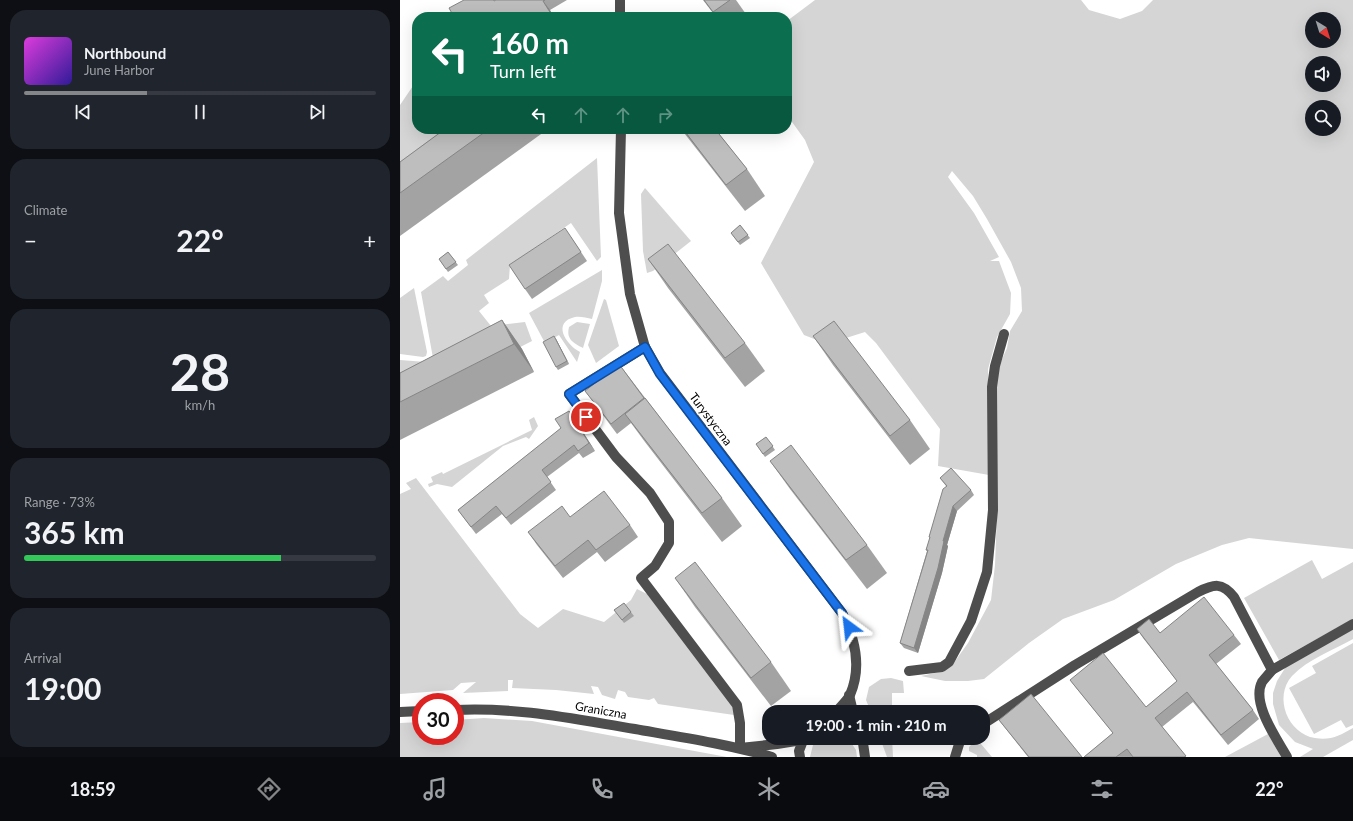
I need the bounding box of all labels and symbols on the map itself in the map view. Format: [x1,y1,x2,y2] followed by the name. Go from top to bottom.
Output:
[1305,12,1341,48] north arrow
[686,390,736,448] street label: Turystyczna
[569,400,603,434] pin
[828,606,870,648] position arrow
[412,693,464,745] speed limit sign: 30
[574,698,628,722] street label: Graniczna

